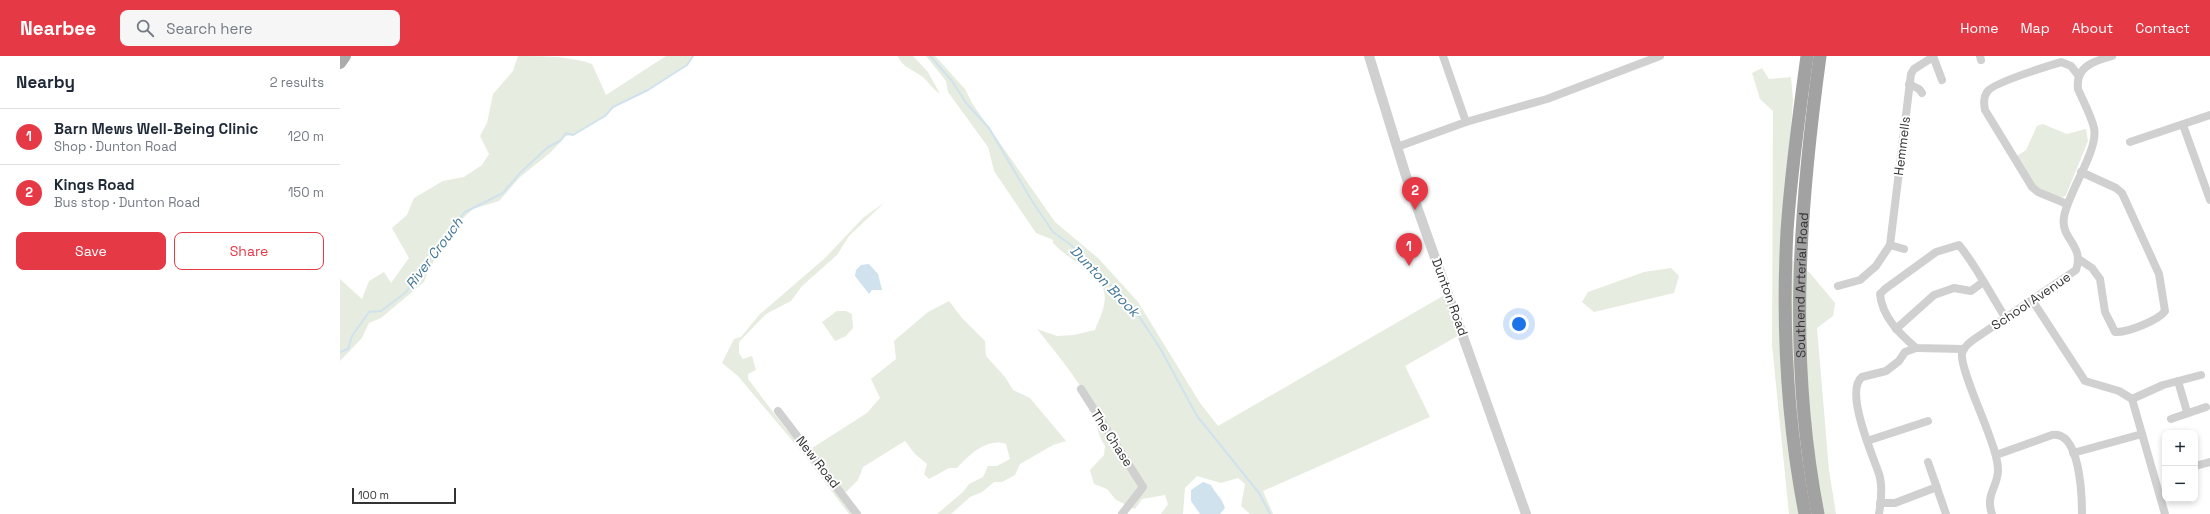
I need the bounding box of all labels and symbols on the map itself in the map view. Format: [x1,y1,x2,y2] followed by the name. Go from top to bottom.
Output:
[1890,115,1914,177] street label: Hemmells
[1402,177,1428,210] pin: 2
[1791,212,1812,358] street label: Southend Arterial Road
[401,213,467,292] water label: River Crouch
[1396,233,1422,266] pin: 1
[1066,242,1145,322] water label: Dunton Brook
[1428,256,1472,338] street label: Dunton Road
[1988,268,2074,334] street label: School Avenue
[1509,314,1529,334] your location
[1087,406,1137,470] street label: The Chase
[792,432,844,492] street label: New Road
[352,486,456,505] scale bar

